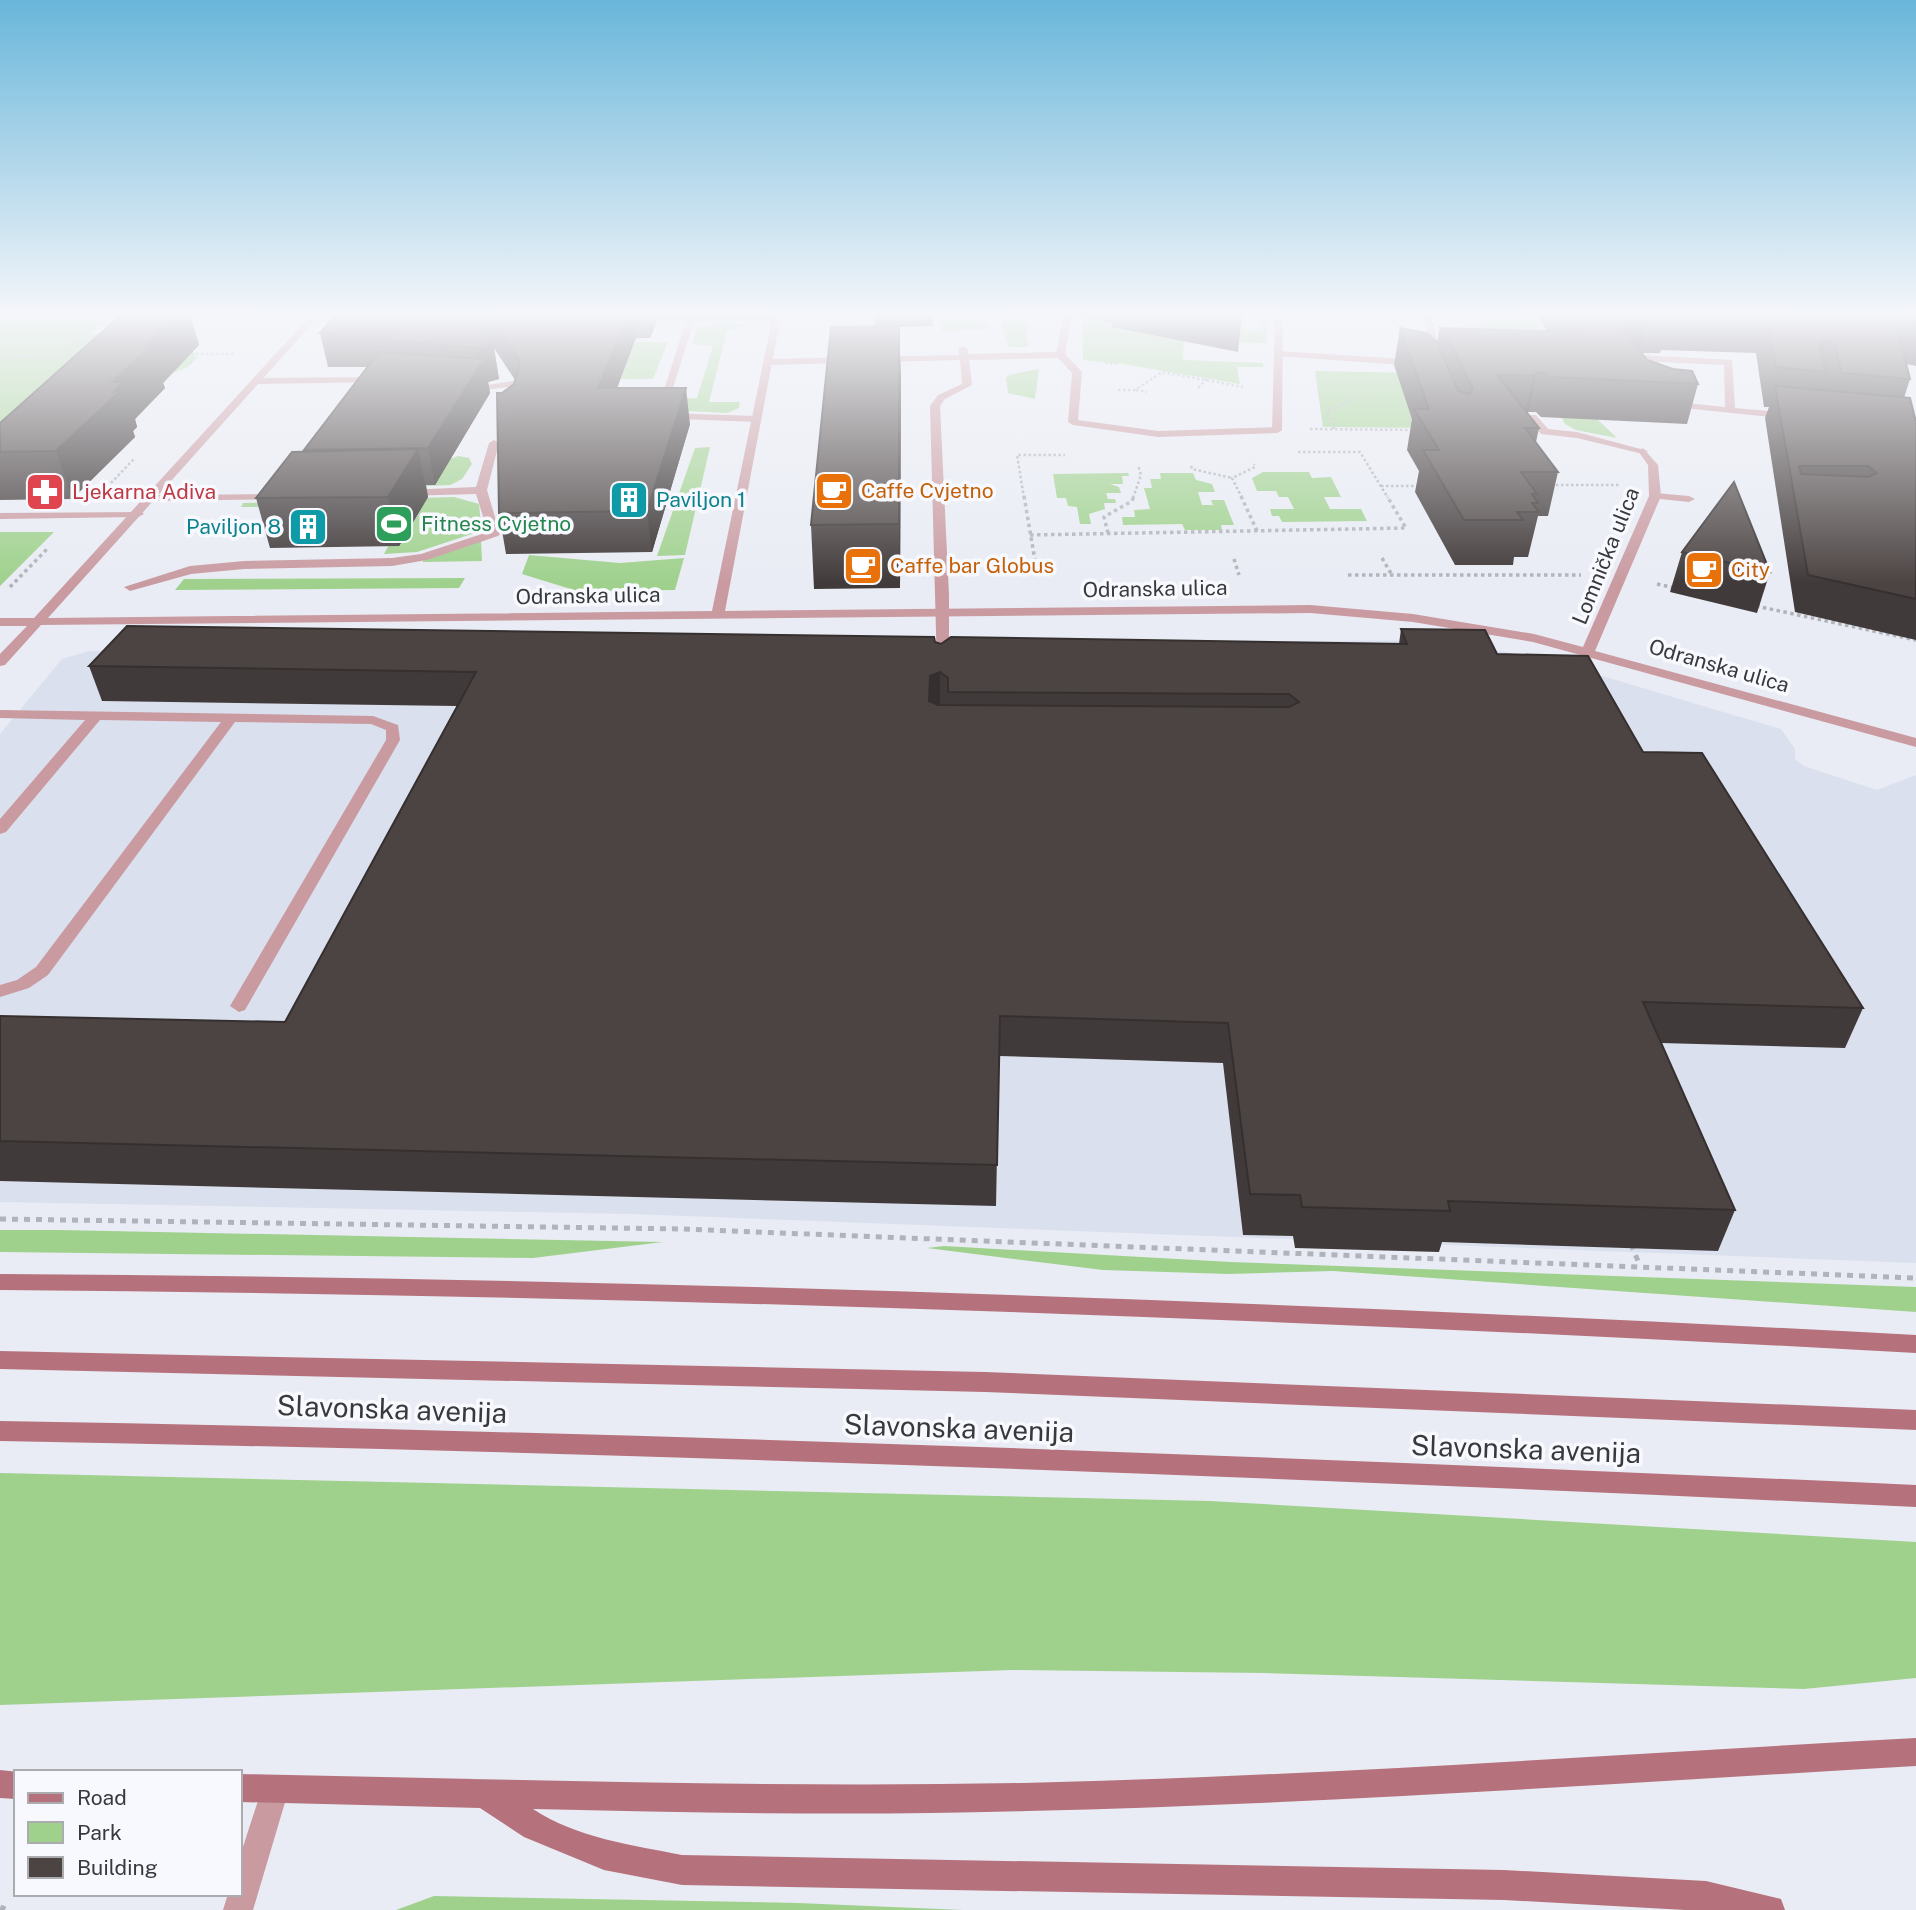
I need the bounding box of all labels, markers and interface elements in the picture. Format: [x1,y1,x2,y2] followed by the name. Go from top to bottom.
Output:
[813,470,855,512] cafe icon: Caffe Cvjetno
[24,471,66,513] pharmacy icon: Ljekarna Adiva
[861,478,994,503] place label: Caffe Cvjetno
[72,479,216,504] place label: Ljekarna Adiva
[608,479,650,521] building icon: Paviljon 1
[1567,484,1644,628] street label: Lomnička ulica
[656,487,746,512] place label: Paviljon 1
[373,503,415,545] sports icon: Fitness Cvjetno
[287,506,329,548] building icon: Paviljon 8
[421,511,571,536] place label: Fitness Cvjetno
[186,514,281,539] place label: Paviljon 8
[842,545,884,587] cafe icon: Caffe bar Globus
[1683,549,1725,591] cafe icon: City
[890,553,1054,578] place label: Caffe bar Globus
[1731,557,1770,582] place label: City
[1082,575,1228,602] street label: Odranska ulica
[515,582,661,609] street label: Odranska ulica
[1646,634,1792,698] street label: Odranska ulica
[276,1388,508,1429] street label: Slavonska avenija
[843,1407,1075,1448] street label: Slavonska avenija
[1410,1428,1642,1469] street label: Slavonska avenija
[14,1770,242,1896] legend
[77,1785,127,1810] text: Road
[77,1820,122,1845] text: Park
[77,1855,158,1880] text: Building

